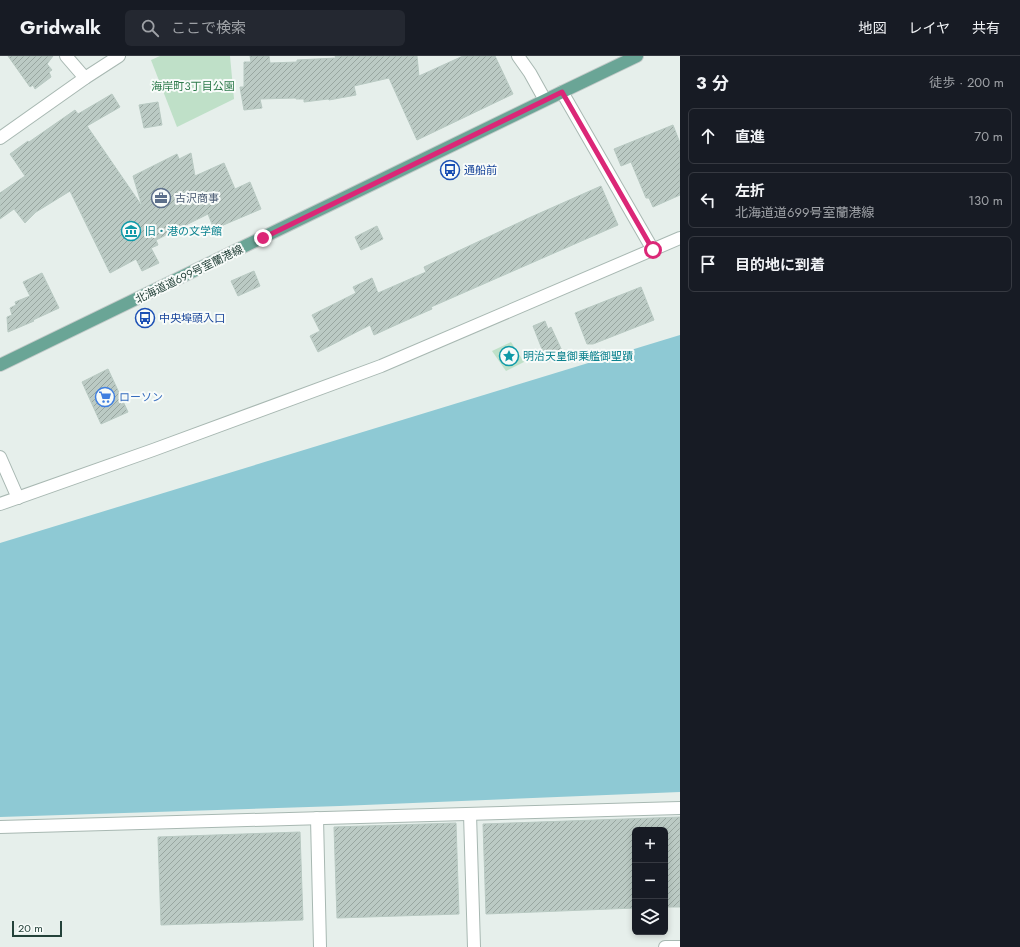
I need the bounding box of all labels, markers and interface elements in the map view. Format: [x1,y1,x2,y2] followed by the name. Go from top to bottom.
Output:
[125,10,405,46] search box
[20,14,101,41] text: Gridwalk
[139,17,161,39] icon: search
[171,17,246,39] text: ここで検索
[858,18,886,38] text: 地図
[908,18,950,38] text: レイヤ
[972,18,1000,38] text: 共有
[696,71,729,95] text: 3 分
[929,73,1004,92] text: 徒歩 · 200 m
[151,78,235,94] park label: 海岸町３丁目公園
[697,125,719,147] icon: ahead
[735,126,765,148] text: 直進
[974,127,1003,146] text: 70 m
[439,159,461,181] bus stop icon: 通船前
[464,162,497,178] place label: 通船前
[735,180,765,202] text: 左折
[150,187,172,209] office icon: 古沢商事
[697,189,719,211] icon: left
[175,190,219,206] place label: 古沢商事
[968,191,1003,210] text: 130 m
[735,203,874,222] text: 北海道道699号室蘭港線
[120,220,142,242] museum icon: 旧・港の文学館
[145,223,222,239] place label: 旧・港の文学館
[254,229,272,247] route end
[132,241,246,307] street label: 北海道道699号室蘭港線
[644,241,662,259] route start
[697,253,719,275] icon: arrive
[735,254,825,276] text: 目的地に到着
[134,307,156,329] bus stop icon: 中央埠頭入口
[159,310,225,326] place label: 中央埠頭入口
[498,345,520,367] place icon: 明治天皇御乗艦御聖蹟
[523,348,633,364] place label: 明治天皇御乗艦御聖蹟
[94,386,116,408] supermarket icon: ローソン
[119,389,163,405] place label: ローソン
[632,827,668,935] map controls
[632,827,668,863] button: +
[632,863,668,899] button: −
[632,899,668,935] button: layers
[12,919,62,938] scale bar
[18,920,43,936] text: 20 m

